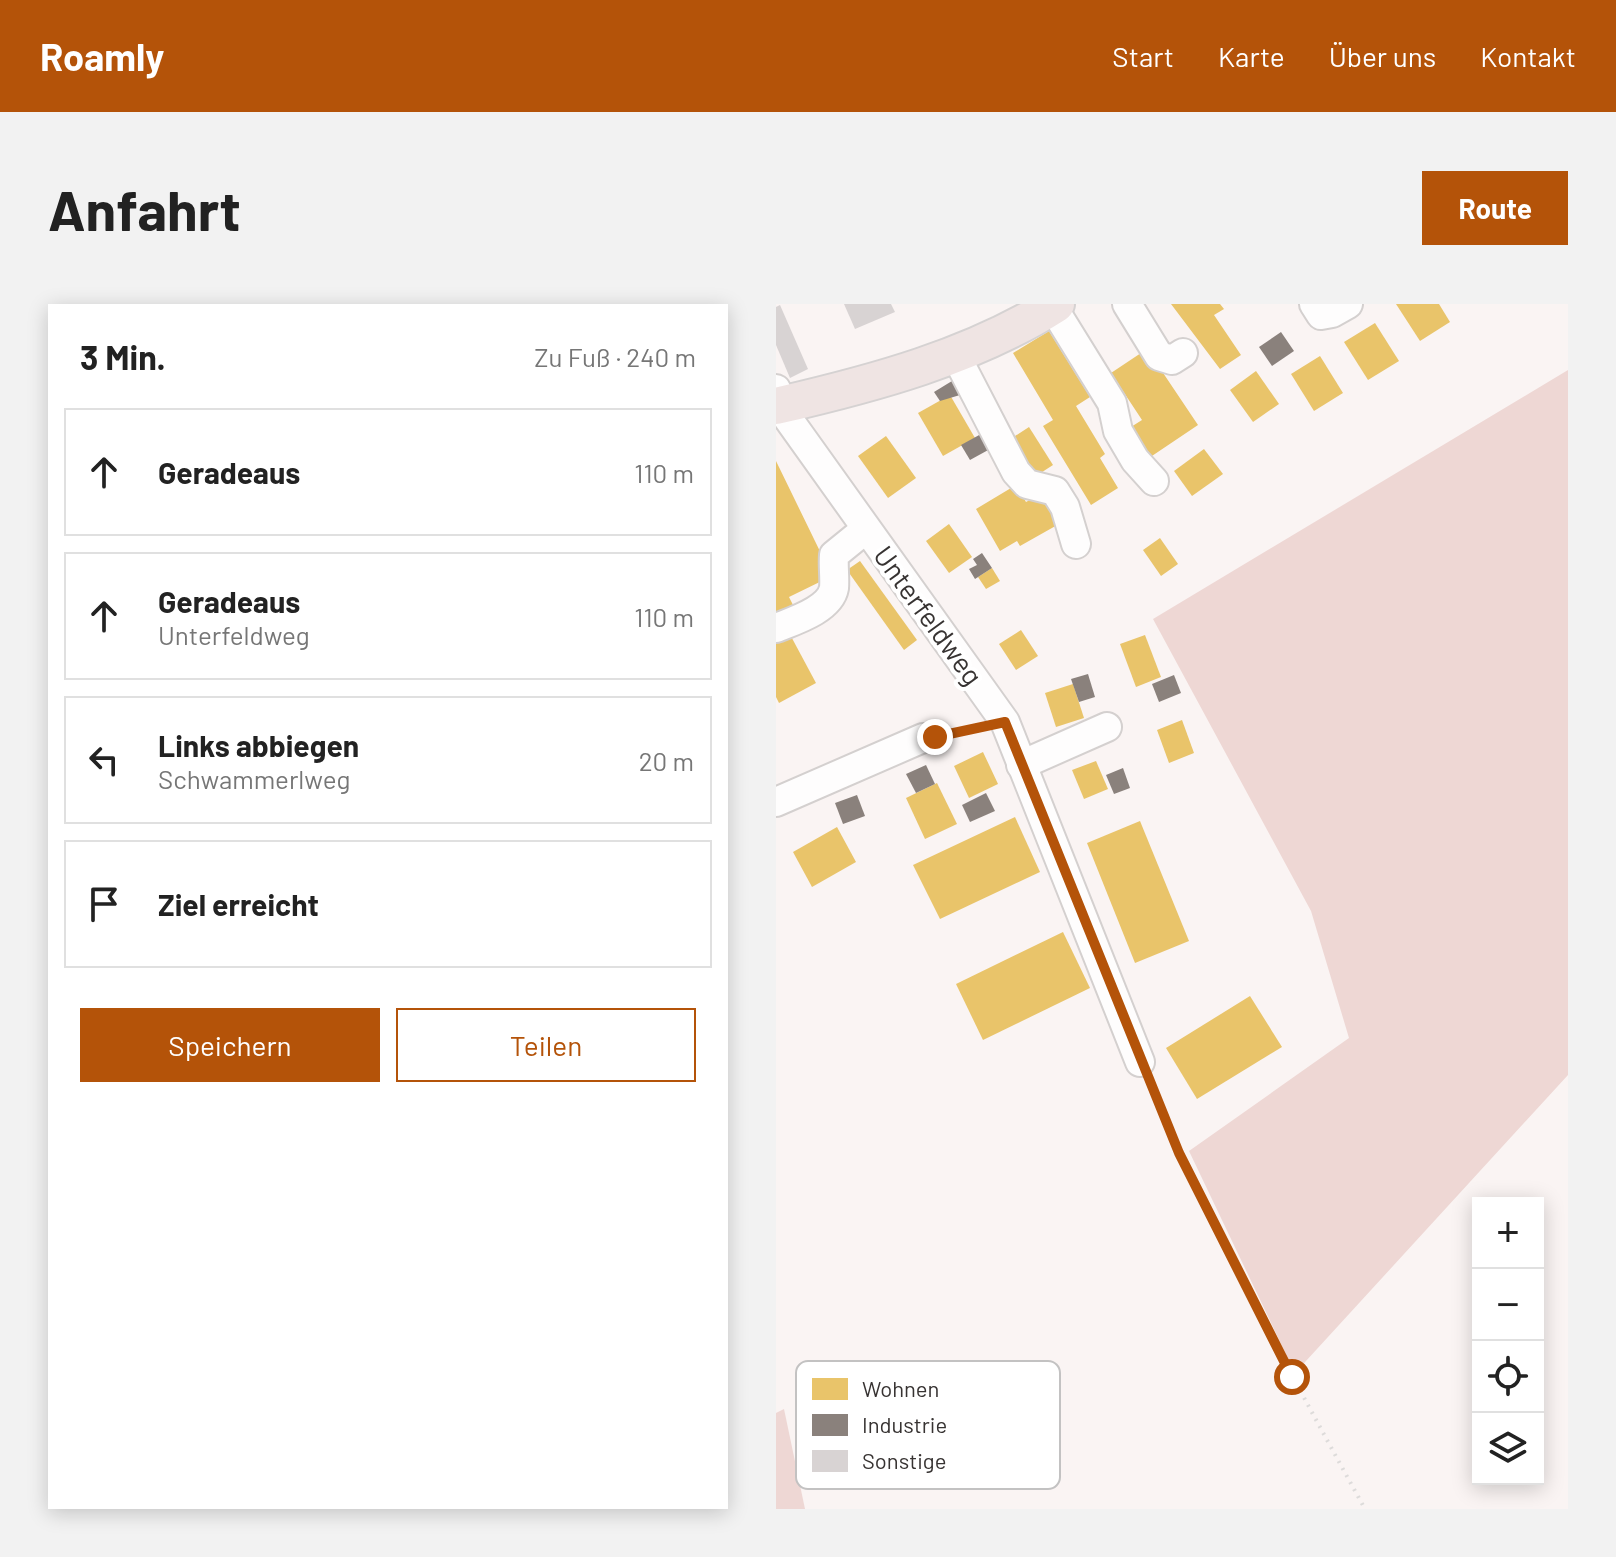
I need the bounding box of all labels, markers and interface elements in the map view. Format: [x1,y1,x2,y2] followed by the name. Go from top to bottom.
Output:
[40,33,164,79] text: Roamly
[1112,39,1174,73] text: Start
[1218,39,1285,73] text: Karte
[1329,39,1436,73] text: Über uns
[1480,39,1576,73] text: Kontakt
[1422,171,1568,245] button: Route
[48,175,241,242] text: Anfahrt
[80,336,166,377] text: 3 Min.
[534,341,696,372] text: Zu Fuß · 240 m
[82,450,126,494] icon: ahead
[158,454,300,490] text: Geradeaus
[634,457,694,488] text: 110 m
[867,539,991,691] street label: Unterfeldweg
[158,583,300,619] text: Geradeaus
[82,594,126,638] icon: ahead
[634,601,694,632] text: 110 m
[158,619,310,650] text: Unterfeldweg
[917,719,953,755] route end
[158,727,359,763] text: Links abbiegen
[82,738,126,782] icon: left
[639,745,694,776] text: 20 m
[158,763,350,794] text: Schwammerlweg
[82,882,126,926] icon: arrive
[158,886,319,922] text: Ziel erreicht
[80,1008,380,1082] button: Speichern
[396,1008,696,1082] button: Teilen
[1472,1197,1544,1485] map controls
[1472,1197,1544,1269] button: +
[1472,1269,1544,1341] button: −
[1472,1341,1544,1413] button: locate
[1274,1359,1310,1395] route start
[796,1361,1060,1489] legend
[862,1375,939,1401] text: Wohnen
[862,1411,947,1437] text: Industrie
[1472,1413,1544,1485] button: layers
[862,1447,946,1473] text: Sonstige

